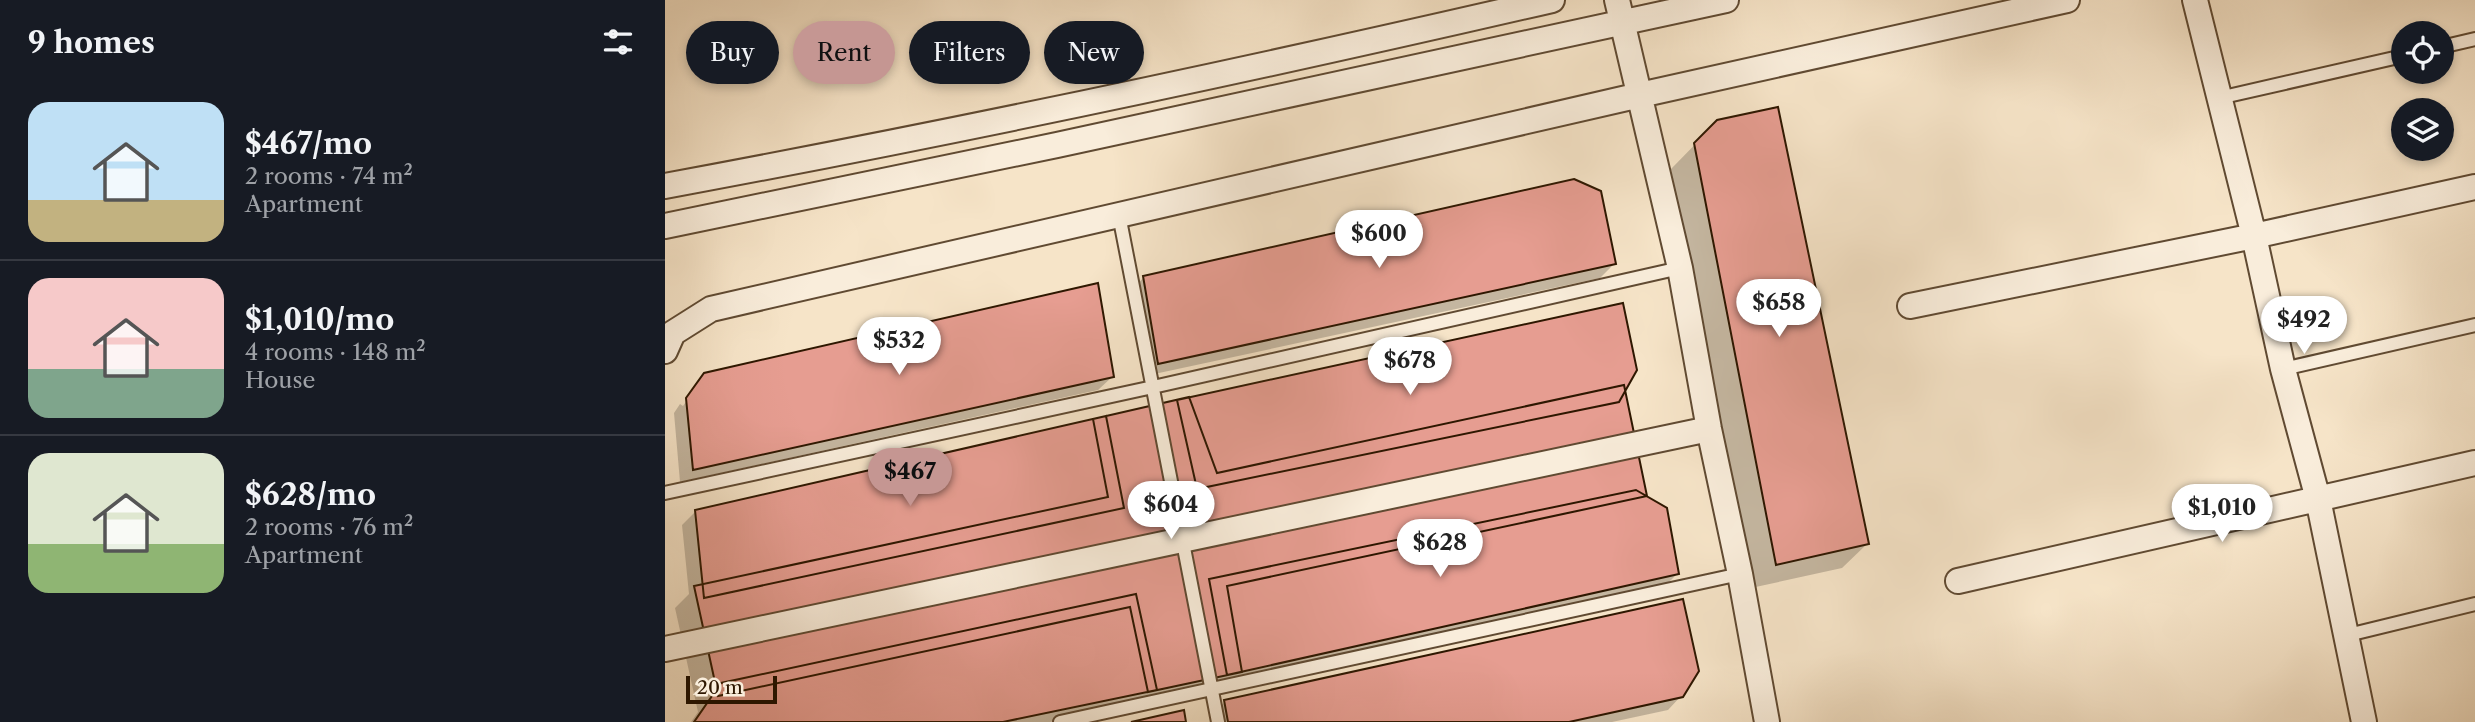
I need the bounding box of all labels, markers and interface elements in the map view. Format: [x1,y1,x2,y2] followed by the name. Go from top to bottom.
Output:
[686,21,779,84] chip: Buy
[793,21,895,84] chip: Rent
[909,21,1030,84] chip: Filters
[1044,21,1144,84] chip: New
[2391,21,2454,161] map controls
[2391,21,2454,84] button: locate
[599,23,637,61] icon: filters
[28,24,155,61] text: 9 homes
[2391,98,2454,161] button: layers
[245,125,372,162] text: $467/mo
[84,130,168,214] icon: home
[245,162,413,190] text: 2 rooms · 74 m²
[245,190,363,218] text: Apartment
[1338,210,1420,270] pin: $600
[1351,219,1407,247] text: $600
[1738,280,1820,339] pin: $658
[1752,288,1806,316] text: $658
[2263,296,2345,356] pin: $492
[245,301,394,338] text: $1,010/mo
[2277,305,2331,333] text: $492
[84,306,168,390] icon: home
[858,318,940,377] pin: $532
[873,326,925,354] text: $532
[245,338,426,366] text: 4 rooms · 148 m²
[1369,338,1451,397] pin: $678
[1384,346,1436,374] text: $678
[245,366,315,394] text: House
[869,448,951,508] pin: $467
[884,457,936,485] text: $467
[245,476,376,513] text: $628/mo
[84,481,168,565] icon: home
[1130,482,1212,541] pin: $604
[2165,484,2279,544] pin: $1,010
[1144,490,1198,518] text: $604
[2188,493,2256,521] text: $1,010
[245,513,413,541] text: 2 rooms · 76 m²
[1399,520,1481,579] pin: $628
[1413,528,1467,556] text: $628
[245,541,363,569] text: Apartment
[686,673,777,705] scale bar
[697,676,743,699] text: 20 m

